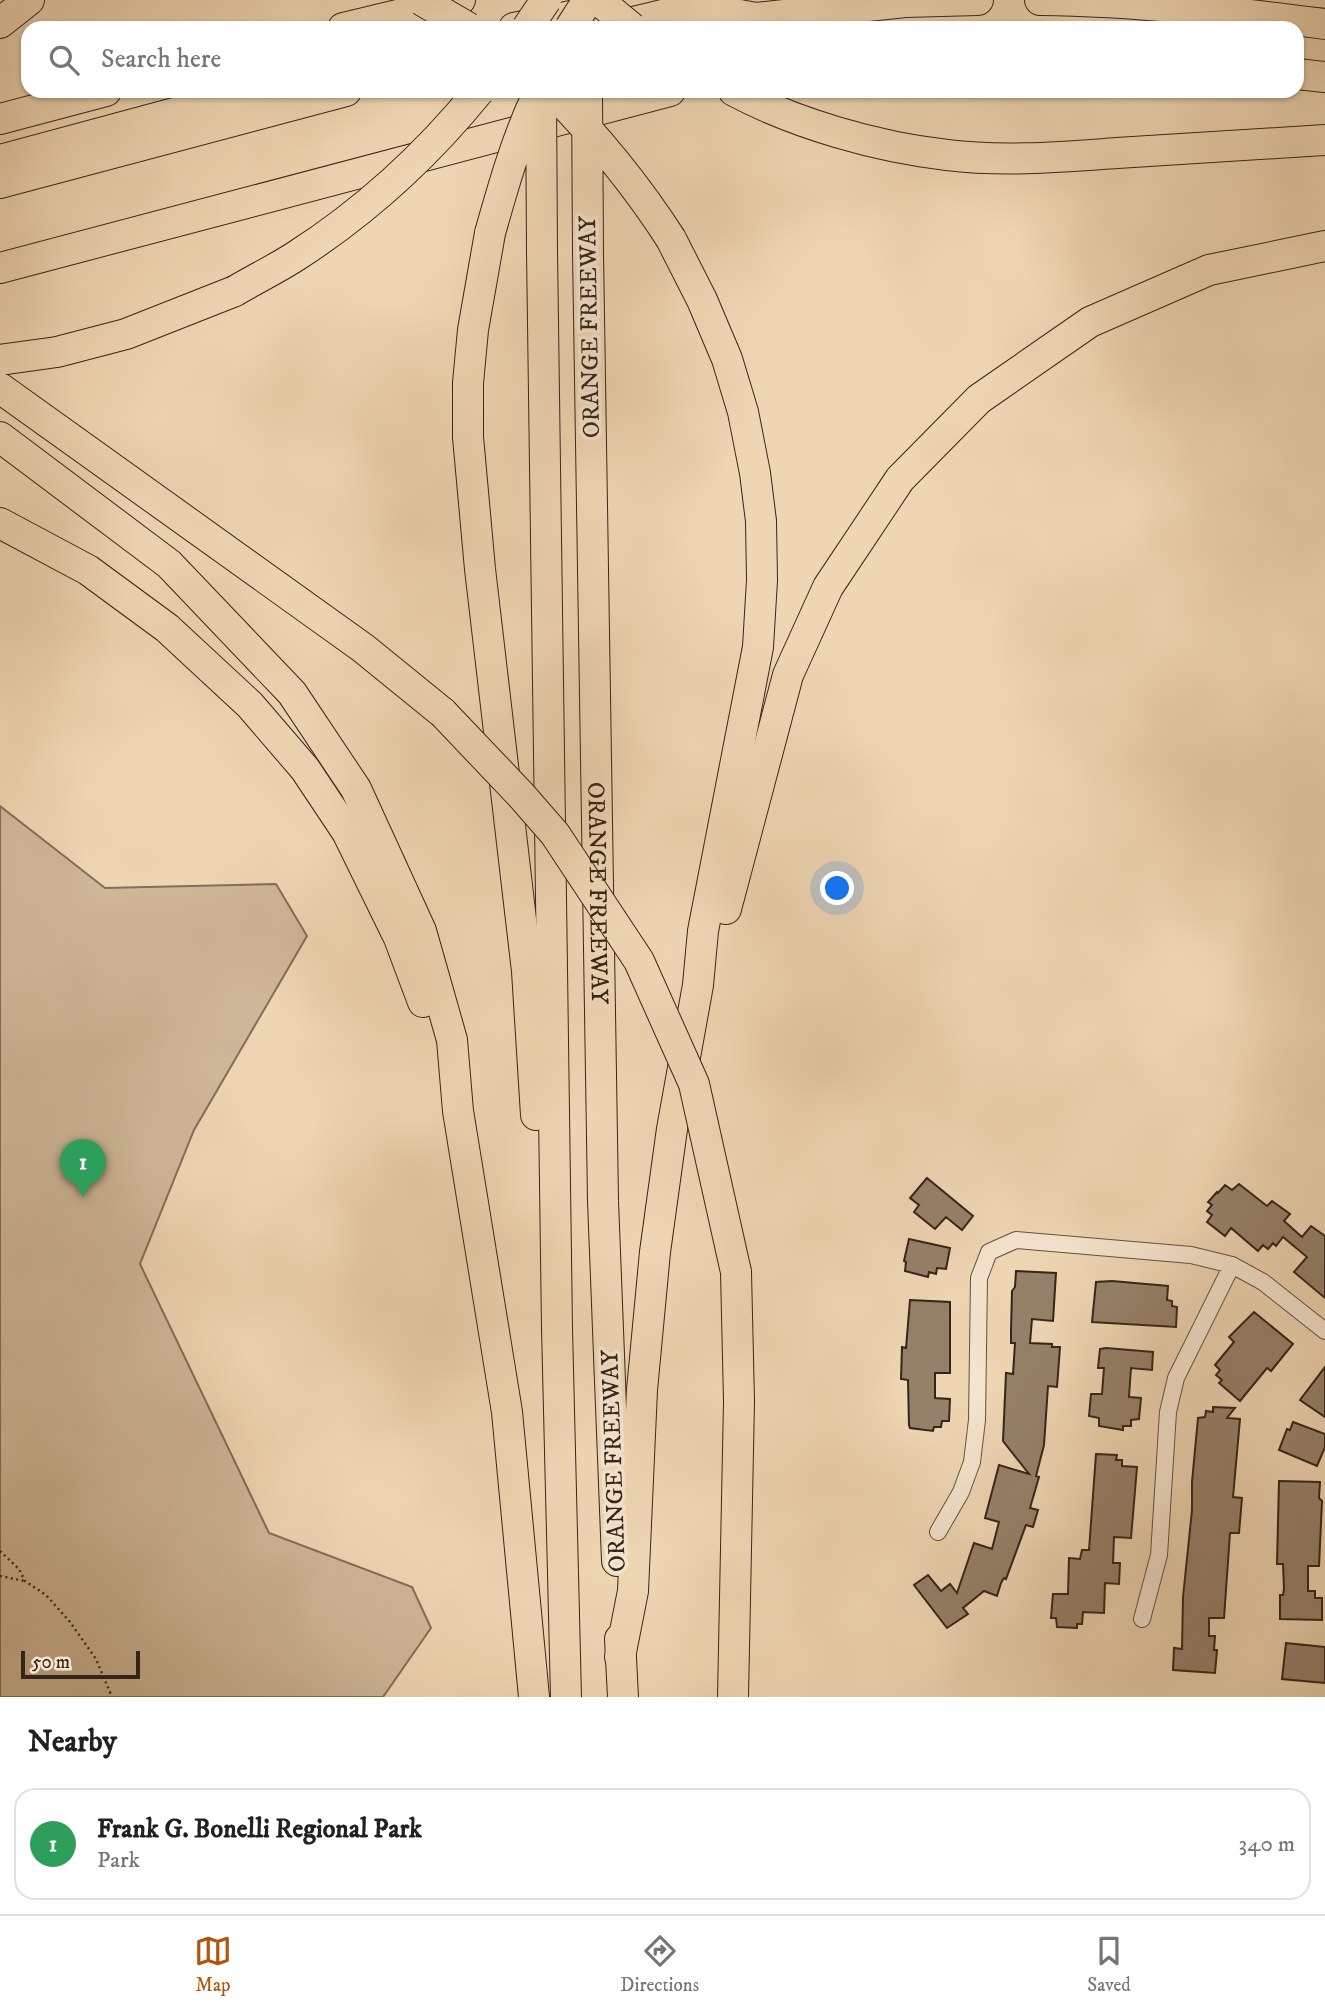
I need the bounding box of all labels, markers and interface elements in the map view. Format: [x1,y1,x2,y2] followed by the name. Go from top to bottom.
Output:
[21,21,1304,98] search box
[45,41,83,79] icon: search
[101,43,221,76] text: Search here
[573,215,607,438] street label: ORANGE FREEWAY
[580,782,614,1005] street label: ORANGE FREEWAY
[820,871,854,905] your location
[60,1139,106,1197] pin: 1
[595,1349,633,1573] street label: ORANGE FREEWAY
[21,1648,140,1680] scale bar
[32,1651,70,1674] text: 50 m
[28,1724,117,1761] text: Nearby
[97,1813,422,1846] text: Frank G. Bonelli Regional Park
[49,1830,57,1859] text: 1
[1239,1830,1295,1859] text: 340 m
[97,1846,140,1875] text: Park
[194,1932,232,1997] tab: Map
[620,1932,699,1997] tab: Directions
[1087,1932,1131,1997] tab: Saved

